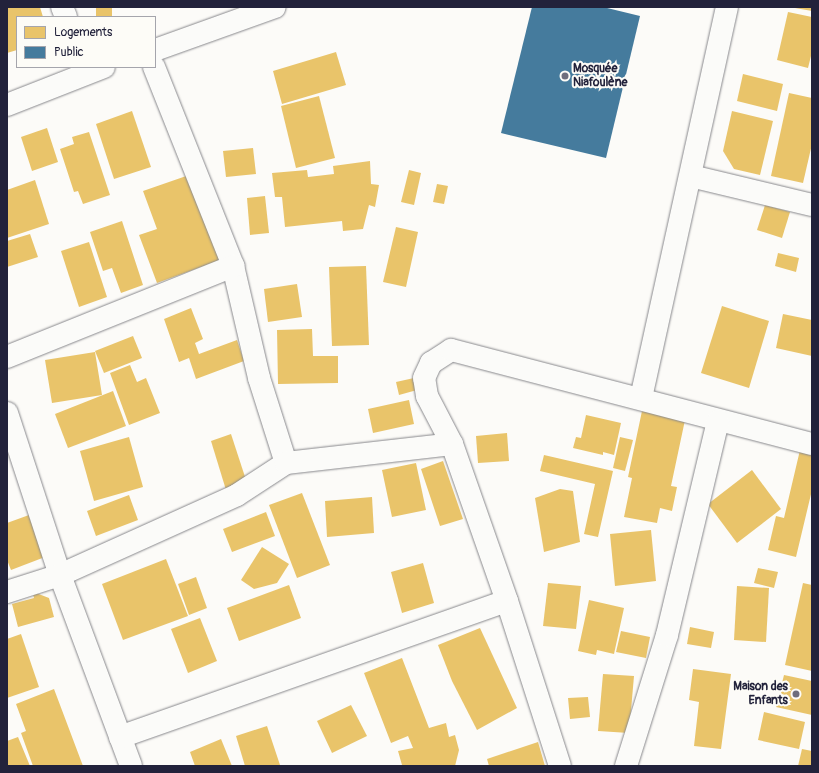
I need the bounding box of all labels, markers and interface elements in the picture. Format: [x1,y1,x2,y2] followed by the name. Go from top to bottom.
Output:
[16,16,156,68] legend
[54,25,112,40] text: Logements
[54,45,84,60] text: Public
[573,62,627,90] place label: Mosquée Niafoulène
[560,71,570,81] marker: Mosquée Niafoulène
[733,680,788,708] place label: Maison des Enfants
[791,689,801,699] marker: Maison des Enfants

